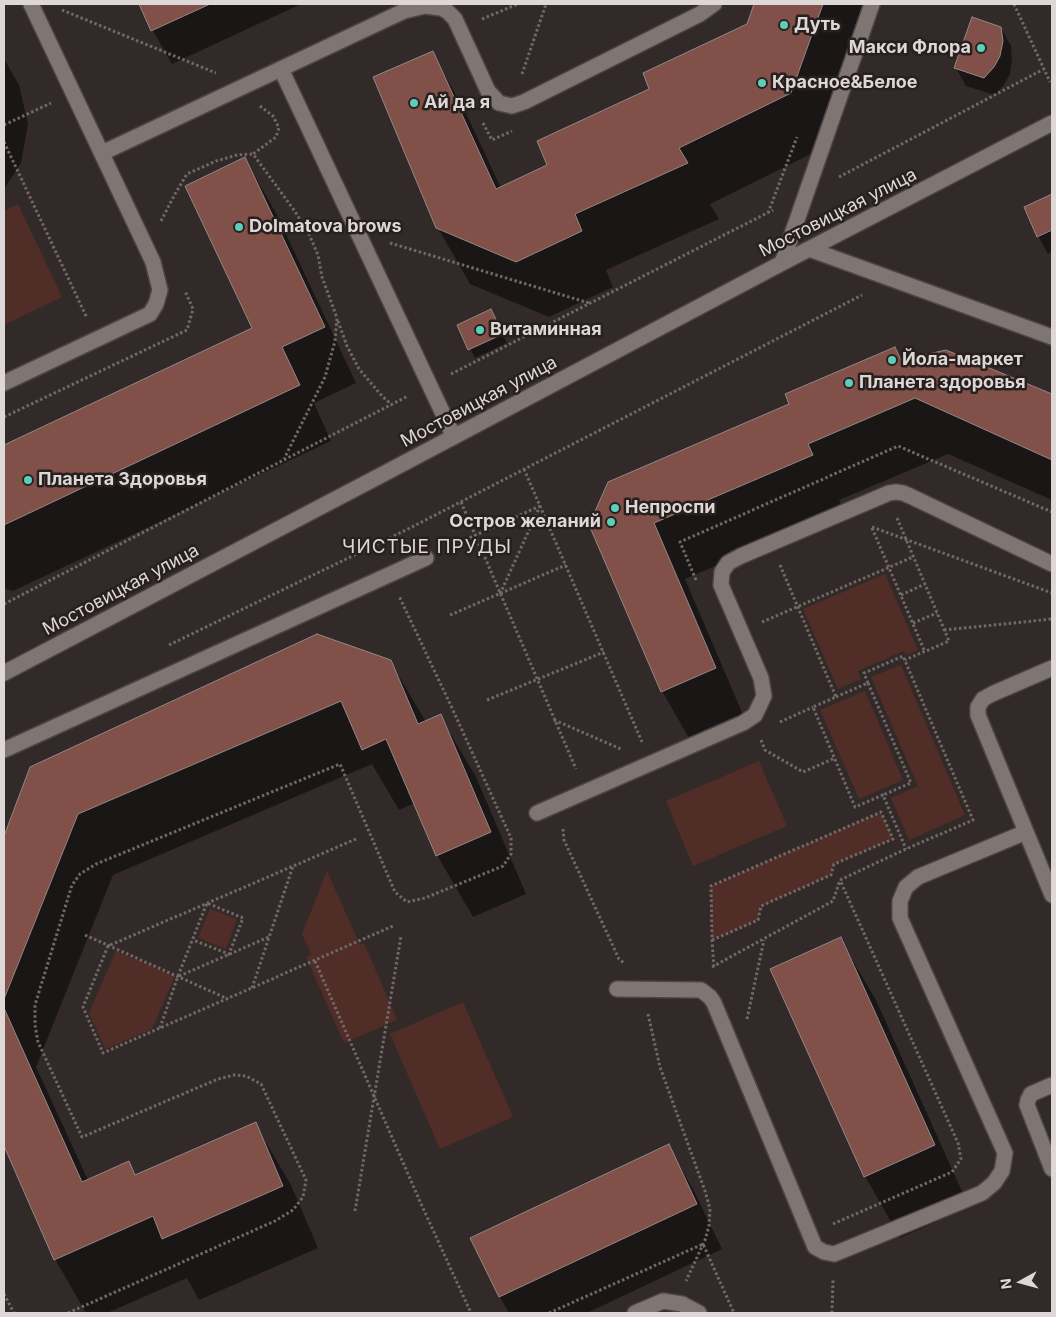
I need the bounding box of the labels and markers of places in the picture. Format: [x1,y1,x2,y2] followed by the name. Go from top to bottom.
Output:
[794,14,841,36] place label: Дуть
[778,19,790,31] marker: Дуть
[849,37,971,59] place label: Макси Флора
[975,42,987,54] marker: Макси Флора
[772,72,918,94] place label: Красное&Белое
[756,77,768,89] marker: Красное&Белое
[424,92,490,114] place label: Ай да я
[408,97,420,109] marker: Ай да я
[249,216,402,238] place label: Dolmatova brows
[233,221,245,233] marker: Dolmatova brows
[490,319,602,341] place label: Витаминная
[474,324,486,336] marker: Витаминная
[902,349,1023,371] place label: Йола-маркет
[886,354,898,366] marker: Йола-маркет
[859,372,1026,394] place label: Планета здоровья
[843,377,855,389] marker: Планета здоровья
[38,469,207,491] place label: Планета Здоровья
[22,474,34,486] marker: Планета Здоровья
[625,497,715,519] place label: Непроспи
[609,502,621,514] marker: Непроспи
[449,511,601,533] place label: Остров желаний
[605,516,617,528] marker: Остров желаний

